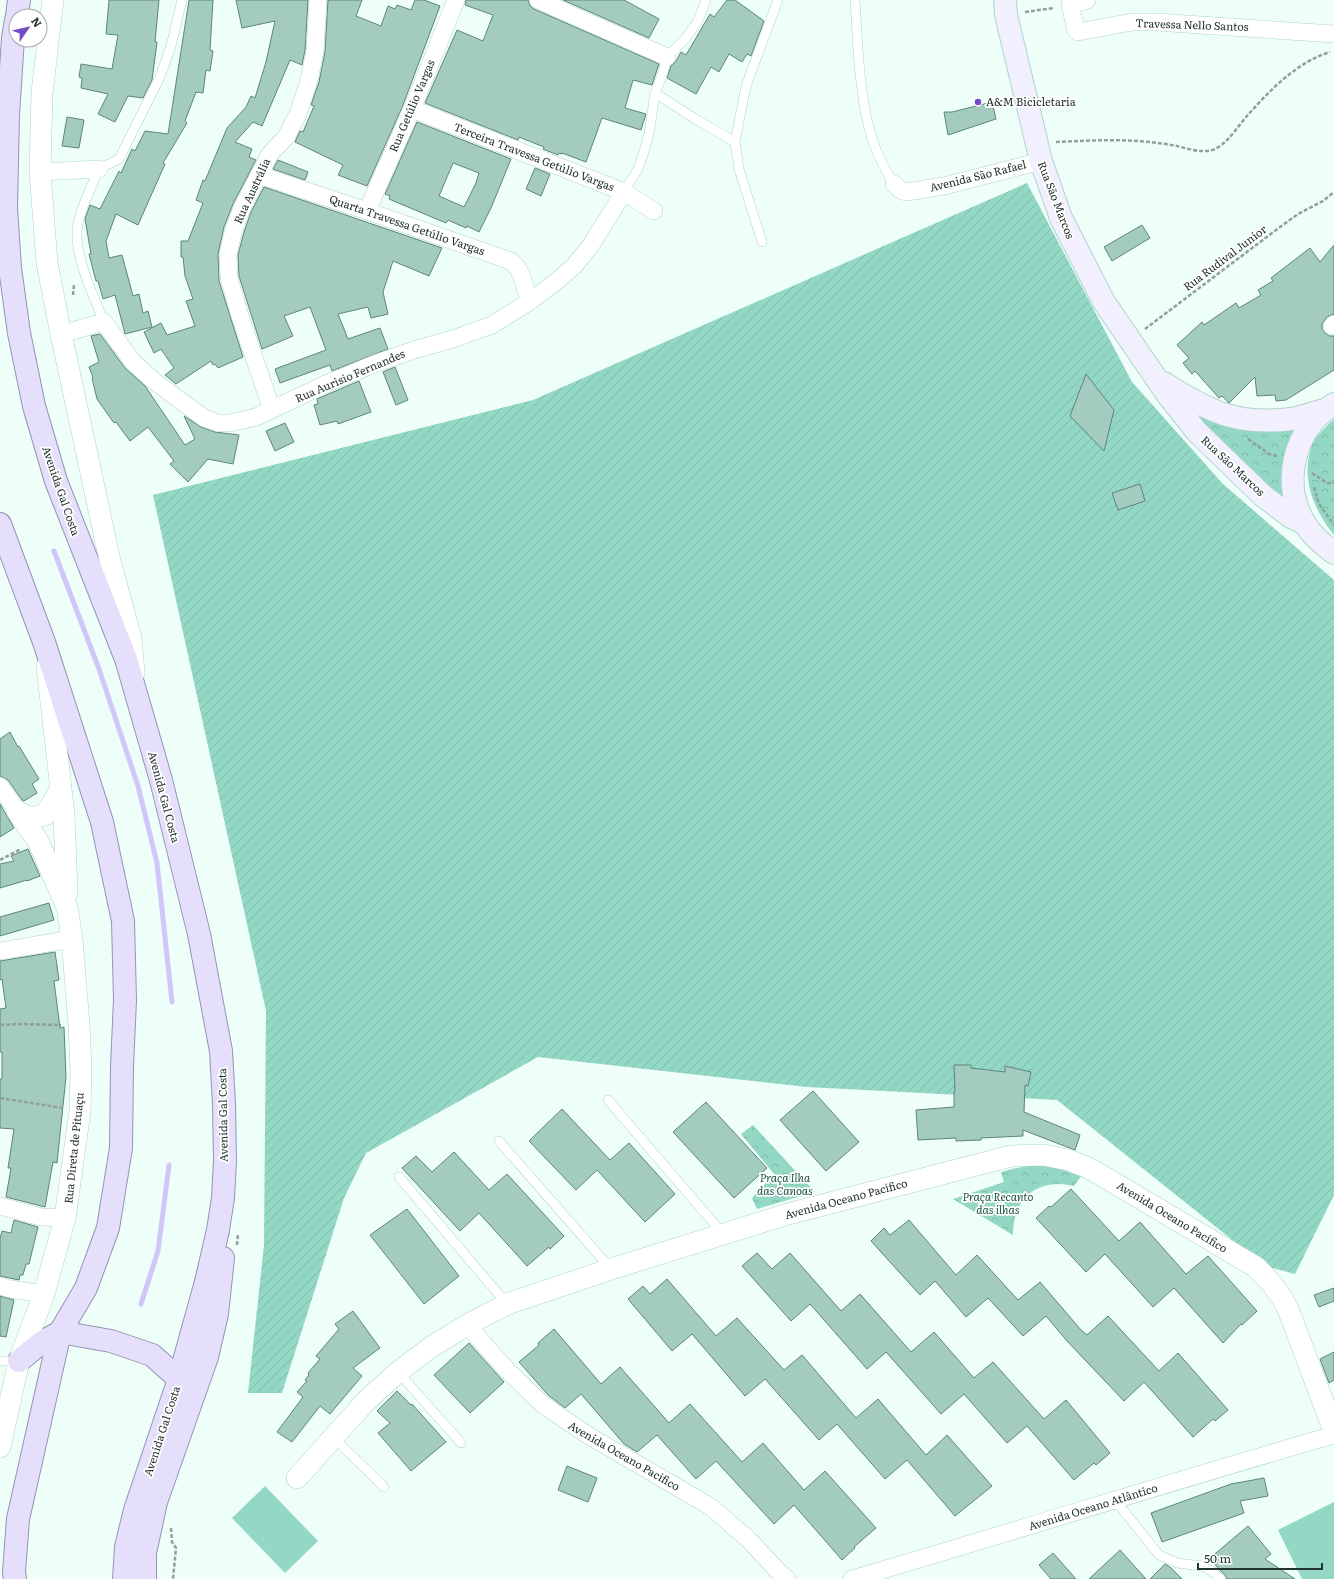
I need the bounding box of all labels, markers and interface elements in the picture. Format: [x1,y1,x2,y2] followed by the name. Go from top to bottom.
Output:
[8,8,48,48] north arrow
[28,14,46,30] text: N
[1135,14,1249,34] street label: Travessa Nello Santos
[384,57,438,154] street label: Rua Getúlio Vargas
[986,93,1076,109] place label: A&M Bicicletaria
[973,97,983,107] marker: A&M Bicicletaria
[452,118,617,194] street label: Terceira Travessa Getúlio Vargas
[229,155,273,226] street label: Rua Austrália
[928,155,1028,195] street label: Avenida São Rafael
[1035,159,1079,241] street label: Rua São Marcos
[327,190,487,258] street label: Quarta Travessa Getúlio Vargas
[1179,220,1270,294] street label: Rua Rudival Junior
[292,345,407,405] street label: Rua Aurisio Fernandes
[1198,431,1269,499] street label: Rua São Marcos
[39,444,85,538] street label: Avenida Gal Costa
[145,749,185,844] street label: Avenida Gal Costa
[213,1068,231,1162] street label: Avenida Gal Costa
[59,1091,87,1204] street label: Rua Direta de Pituaçu
[757,1169,813,1198] park label: Praça Ilha das Canoas
[783,1174,909,1222] street label: Avenida Oceano Pacífico
[1114,1177,1231,1256] street label: Avenida Oceano Pacífico
[962,1188,1034,1217] park label: Praça Recanto das ilhas
[139,1384,183,1478] street label: Avenida Gal Costa
[566,1417,683,1494] street label: Avenida Oceano Pacifico
[1026,1479,1159,1533] street label: Avenida Oceano Atlântico
[1198,1545,1322,1571] scale bar
[1204,1549,1231,1567] text: 50 m

